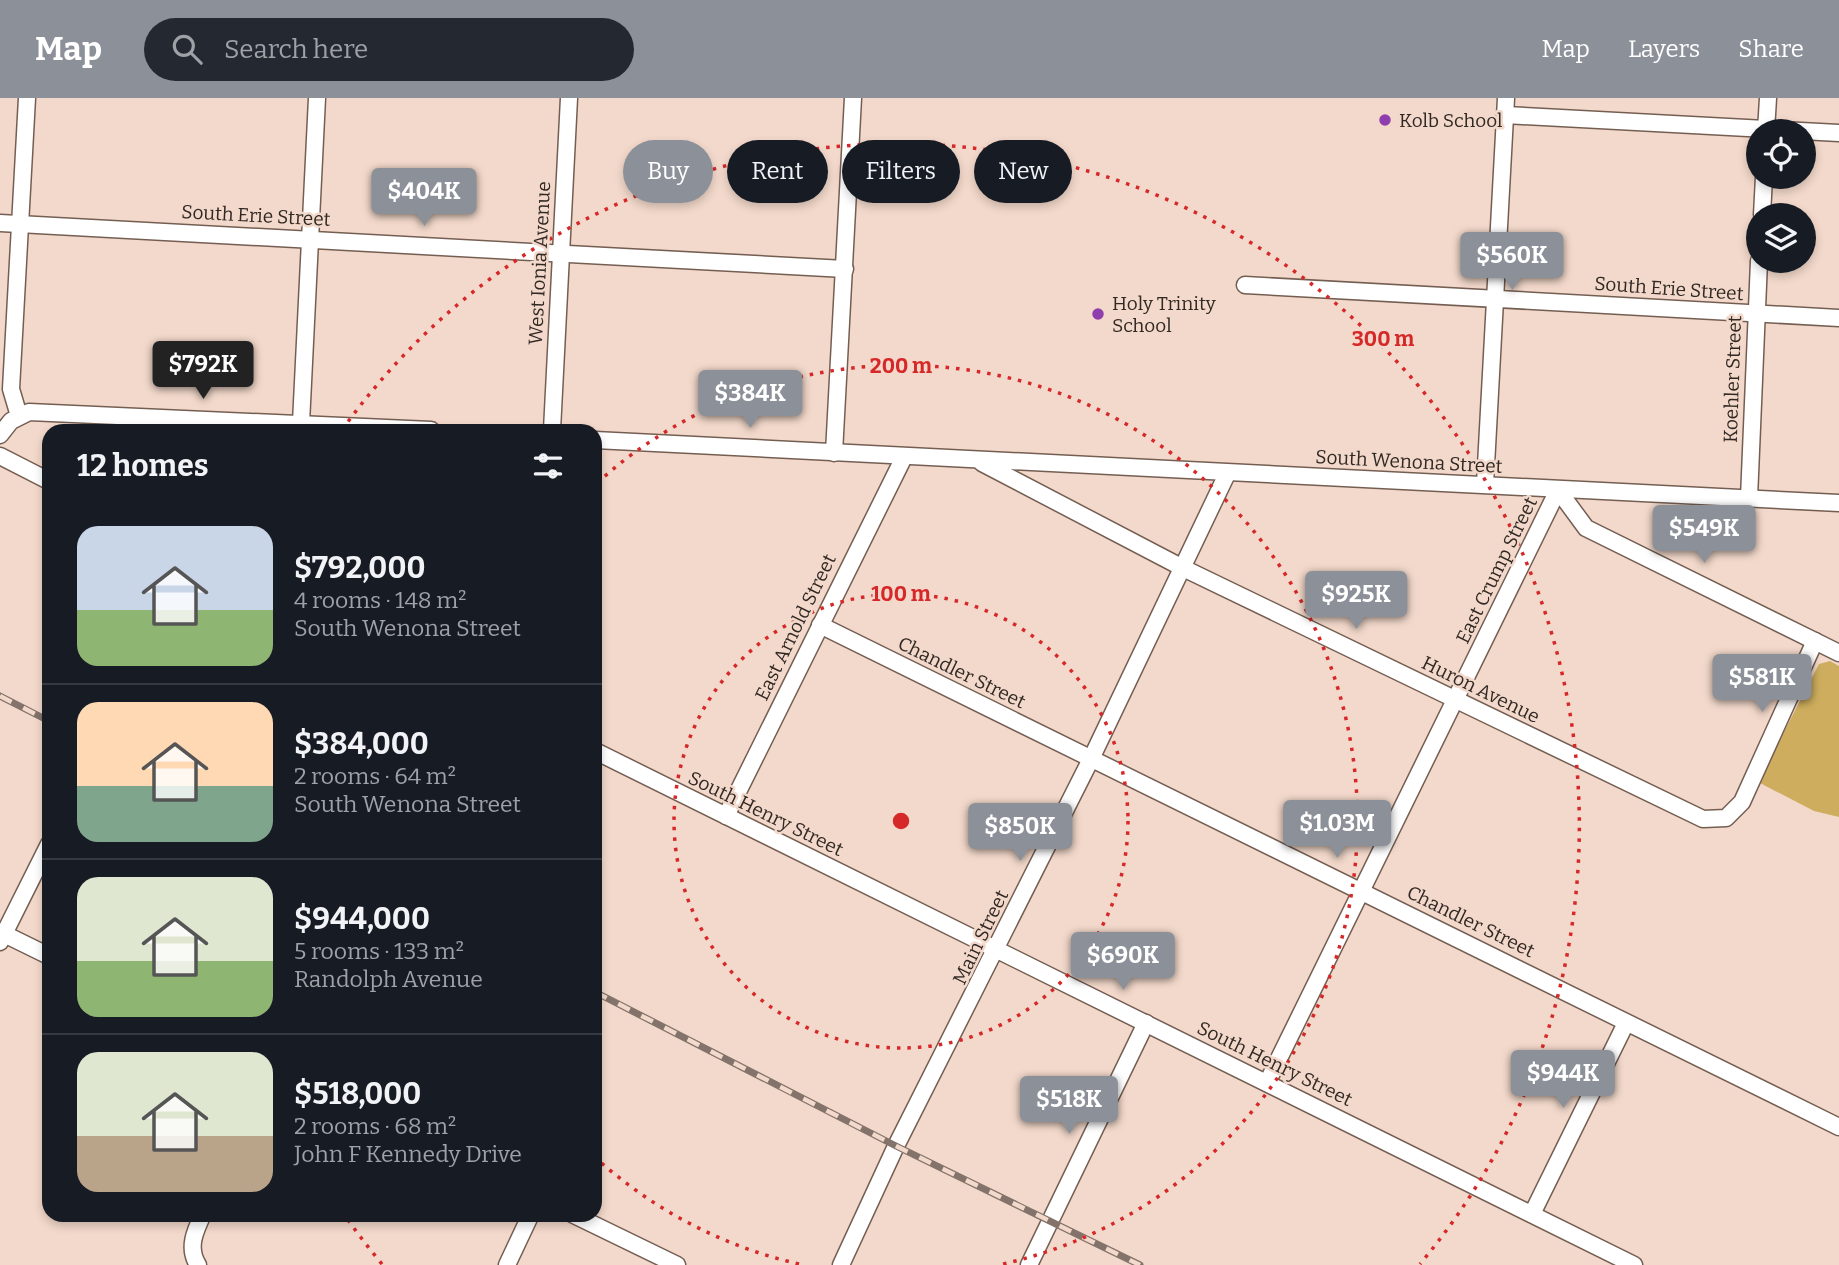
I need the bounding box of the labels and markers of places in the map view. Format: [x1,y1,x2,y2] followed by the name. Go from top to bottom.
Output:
[1399,109,1503,132] place label: Kolb School
[1377,112,1393,128] marker: Kolb School
[375,169,473,228] pin: $404K
[1463,232,1561,292] pin: $560K
[1112,292,1217,337] place label: Holy Trinity School
[1090,306,1106,322] marker: Holy Trinity School
[154,342,252,401] pin: $792K
[701,370,799,430] pin: $384K
[1655,505,1753,565] pin: $549K
[1307,572,1405,631] pin: $925K
[1713,654,1811,714] pin: $581K
[1280,800,1394,860] pin: $1.03M
[971,804,1069,863] pin: $850K
[889,809,913,833] centre of rings
[1074,932,1172,992] pin: $690K
[1514,1051,1612,1110] pin: $944K
[1020,1076,1118,1136] pin: $518K

